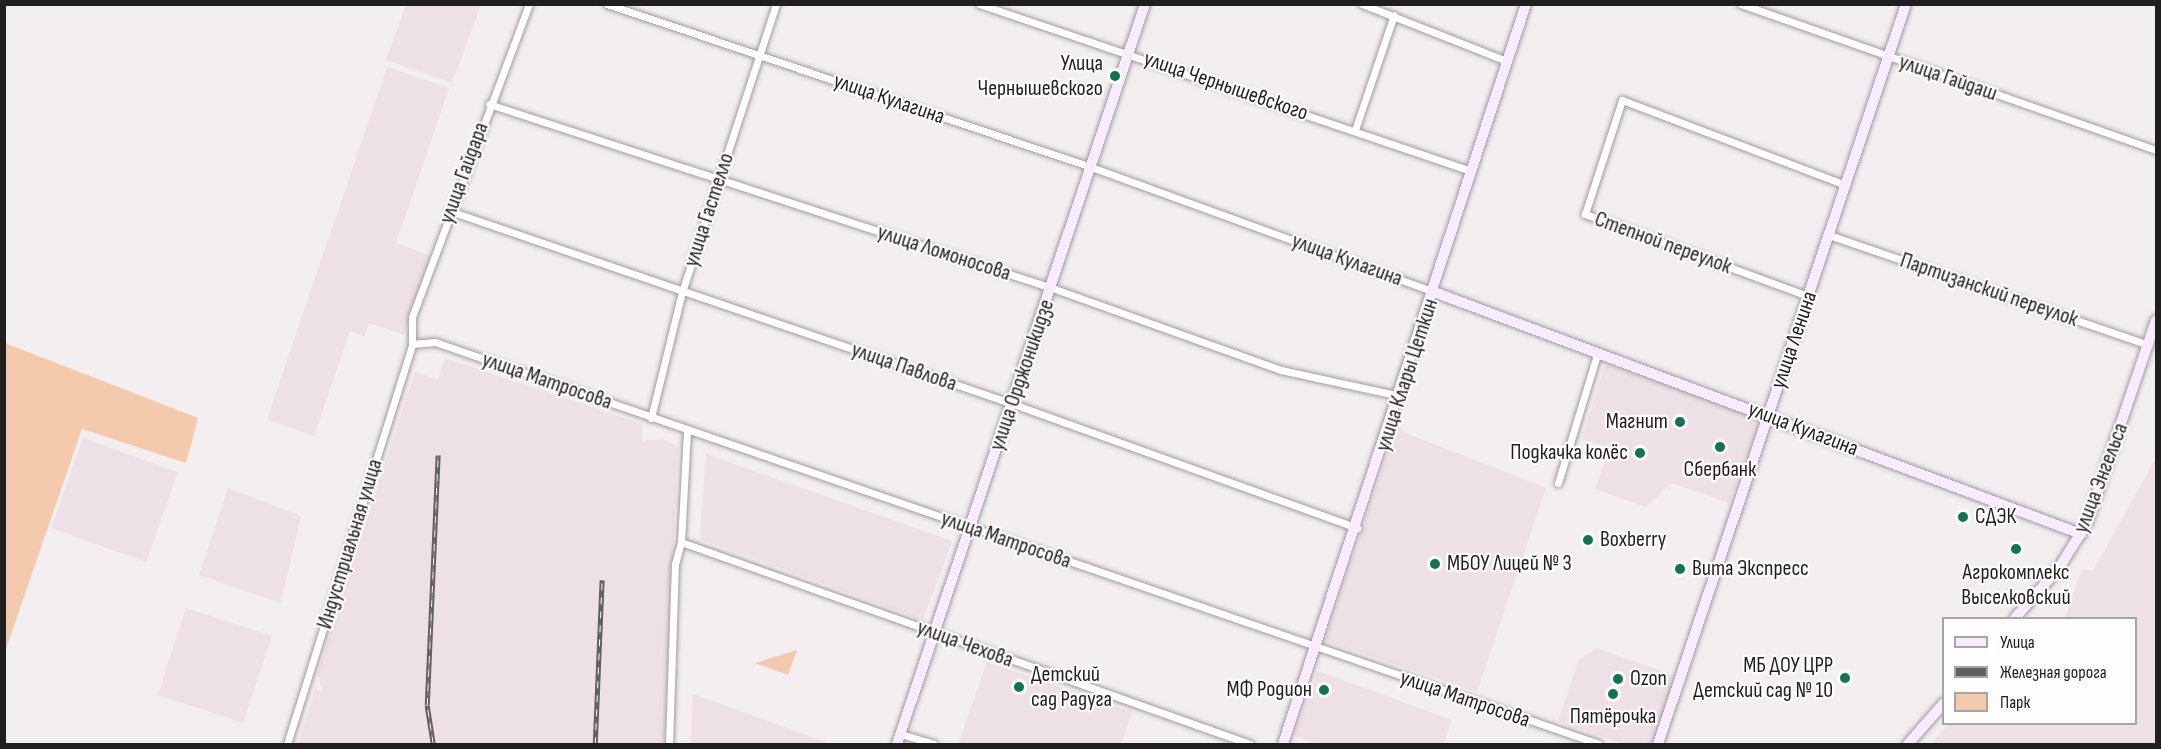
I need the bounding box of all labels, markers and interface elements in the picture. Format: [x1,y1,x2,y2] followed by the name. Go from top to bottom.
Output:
[1140,46,1312,126] street label: улица Чернышевского
[1895,49,2001,107] street label: улица Гайдаш
[977,50,1103,101] place label: Улица Чернышевского
[830,68,948,130] street label: улица Кулагина
[1108,69,1122,83] marker: Улица Чернышевского
[434,119,494,227] street label: улица Гайдара
[678,150,740,270] street label: улица Гастелло
[1591,206,1735,280] street label: Степной переулок
[874,219,1014,287] street label: улица Ломоносова
[1288,228,1406,292] street label: улица Кулагина
[1897,247,2081,333] street label: Партизанский переулок
[1765,288,1823,392] street label: улица Ленина
[1370,295,1444,455] street label: улица Клары Цеткин
[984,296,1060,454] street label: улица Орджоникидзе
[848,337,960,397] street label: улица Павлова
[479,346,615,416] street label: улица Матросова
[1744,396,1862,462] street label: улица Кулагина
[1606,409,1668,435] place label: Магнит
[1673,415,1687,429] marker: Магнит
[2068,419,2134,537] street label: улица Энгельса
[1510,440,1628,466] place label: Подкачка колёс
[1713,440,1727,454] marker: Сбербанк
[1633,446,1647,460] marker: Подкачка колёс
[312,456,388,632] street label: Индустриальная улица
[1684,457,1756,483] place label: Сбербанк
[1975,504,2016,530] place label: СДЭК
[938,505,1074,575] street label: улица Матросова
[1956,510,1970,524] marker: СДЭК
[1600,527,1666,553] place label: Boxberry
[1581,533,1595,547] marker: Boxberry
[2009,542,2023,556] marker: Агрокомплекс Выселковский
[1447,551,1572,577] place label: МБОУ Лицей № 3
[1692,556,1809,582] place label: Вита Экспресс
[1428,557,1442,571] marker: МБОУ Лицей № 3
[1961,559,2071,610] place label: Агрокомплекс Выселковский
[1673,562,1687,576] marker: Вита Экспресс
[913,614,1017,674] street label: улица Чехова
[1942,617,2137,725] legend
[2000,632,2035,653] text: Улица
[1693,652,1833,704] place label: МБ ДОУ ЦРР Детский сад № 10
[1031,661,1112,712] place label: Детский сад Радуга
[2000,662,2107,683] text: Железная дорога
[1397,664,1533,734] street label: улица Матросова
[1630,666,1667,692] place label: Ozon
[1838,671,1852,685] marker: МБ ДОУ ЦРР Детский сад № 10
[1611,672,1625,686] marker: Ozon
[1226,677,1312,703] place label: МФ Родион
[1012,680,1026,694] marker: Детский сад Радуга
[1317,683,1331,697] marker: МФ Родион
[1606,687,1620,701] marker: Пятёрочка
[2000,692,2030,713] text: Парк
[1570,704,1656,730] place label: Пятёрочка

